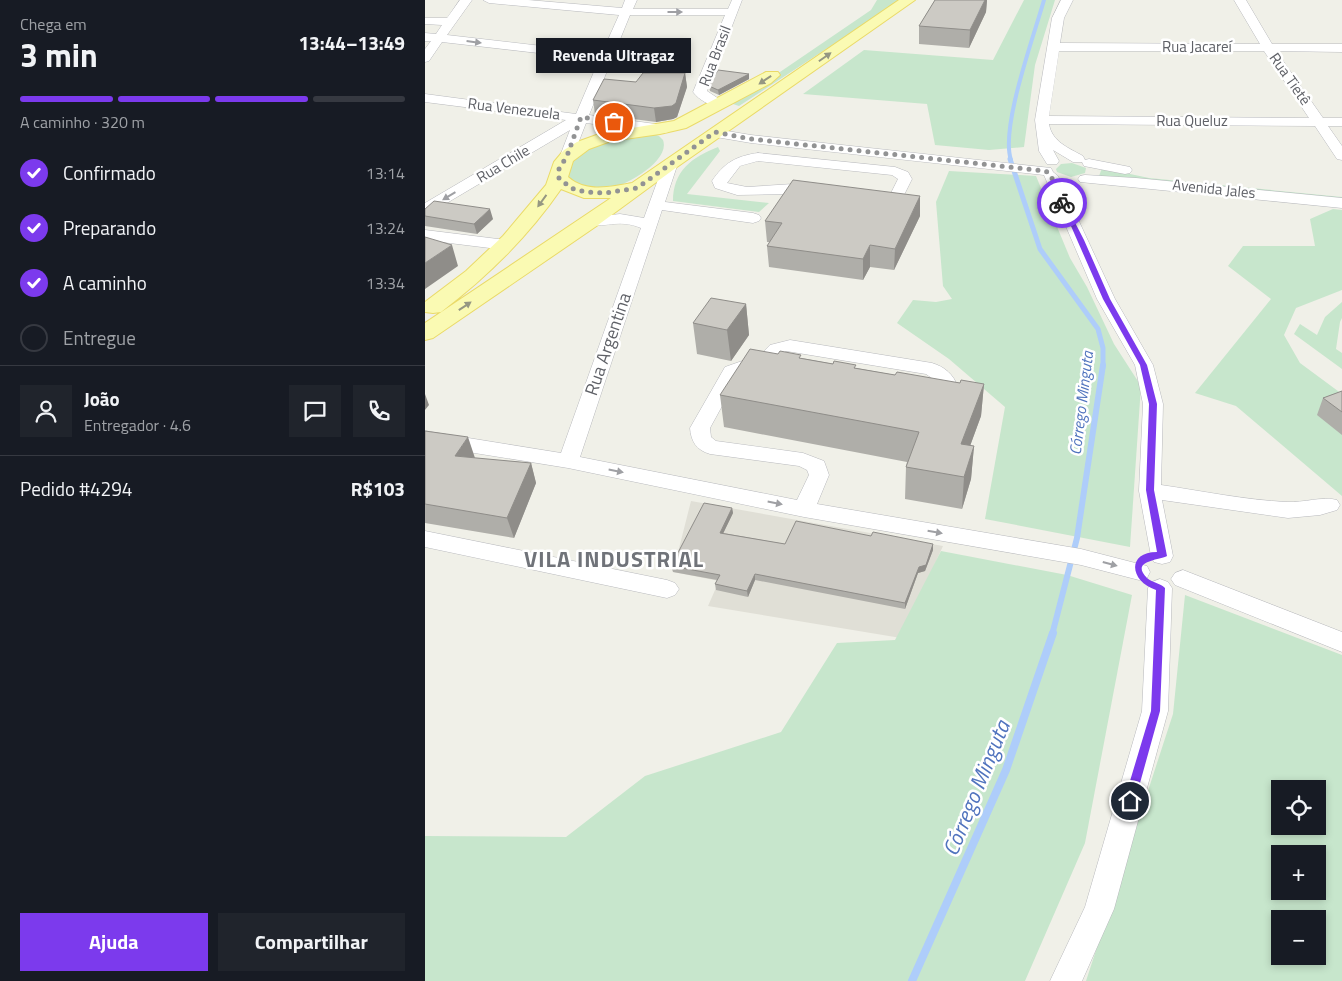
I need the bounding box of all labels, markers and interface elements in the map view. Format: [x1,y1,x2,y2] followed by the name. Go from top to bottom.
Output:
[668,8,684,16] one-way arrow
[20,12,87,36] text: Chega em
[692,22,737,90] street label: Rua Brasil
[298,28,405,57] text: 13:44–13:49
[20,31,98,79] text: 3 min
[1162,35,1234,58] street label: Rua Jacareí
[536,37,691,72] callout: Revenda Ultragaz
[466,38,482,46] one-way arrow
[553,43,674,67] text: Revenda Ultragaz
[1264,48,1317,110] street label: Rua Tietê
[819,52,832,62] one-way arrow
[758,75,772,85] one-way arrow
[467,91,562,126] street label: Rua Venezuela
[593,101,635,143] pin
[600,108,628,136] icon: bag
[1156,109,1228,132] street label: Rua Queluz
[20,110,145,134] text: A caminho · 320 m
[472,139,534,188] street label: Rua Chile
[63,158,156,187] text: Confirmado
[20,159,48,187] icon: check
[366,161,405,185] text: 13:14
[1171,173,1257,204] street label: Avenida Jales
[1037,178,1087,228] courier
[1048,189,1076,217] icon: bike
[442,192,455,201] one-way arrow
[537,194,547,208] one-way arrow
[63,213,156,242] text: Preparando
[20,214,48,242] icon: check
[366,216,405,240] text: 13:24
[63,268,147,297] text: A caminho
[20,269,48,297] icon: check
[366,271,405,295] text: 13:34
[577,289,638,399] street label: Rua Argentina
[459,301,472,311] one-way arrow
[63,323,136,352] text: Entregue
[1063,349,1099,456] water label: Córrego Minguta
[84,384,120,413] text: João
[20,385,72,437] button: person
[289,385,341,437] button: chat
[353,385,405,437] button: phone
[84,413,191,437] text: Entregador · 4.6
[608,467,624,475] one-way arrow
[20,474,132,503] text: Pedido #4294
[351,474,405,503] text: R$103
[768,499,783,507] one-way arrow
[928,528,944,536] one-way arrow
[524,542,704,576] district label: VILA INDUSTRIAL
[1102,560,1118,568] one-way arrow
[933,713,1019,861] water label: Córrego Minguta
[1109,780,1151,822] pin
[1271,780,1326,965] map controls
[1271,780,1326,835] button: locate
[1116,787,1144,815] icon: home
[1271,845,1326,900] button: +
[1271,910,1326,965] button: −
[20,913,208,971] button: Ajuda
[218,913,405,971] button: Compartilhar

